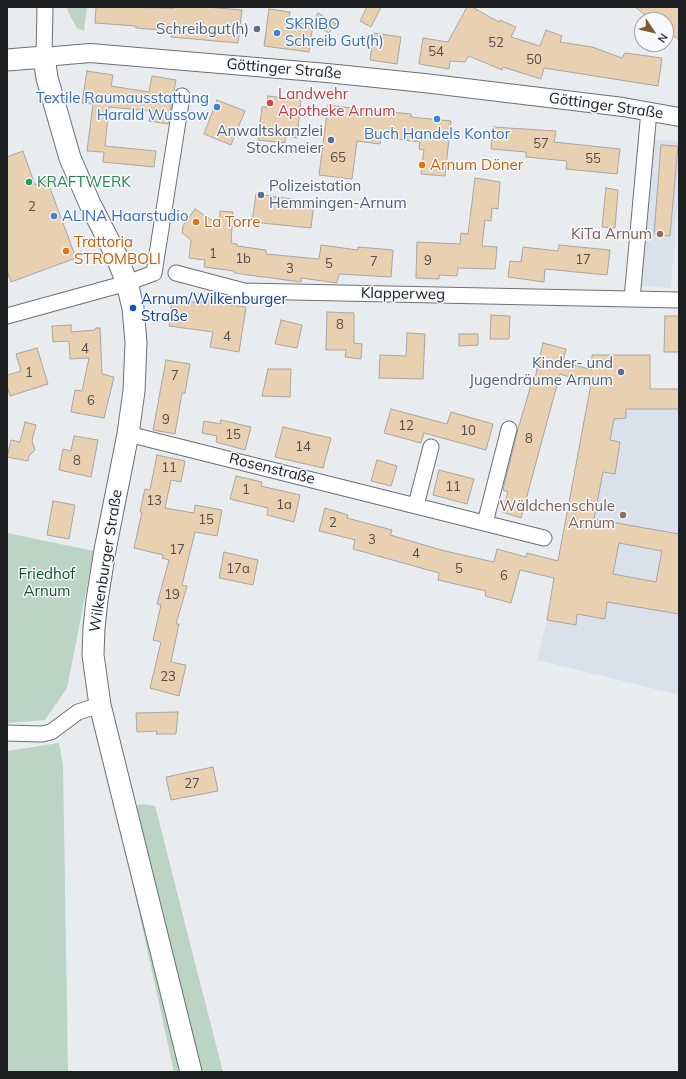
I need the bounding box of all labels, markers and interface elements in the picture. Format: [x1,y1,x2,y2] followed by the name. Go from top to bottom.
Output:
[634,12,674,52] north arrow
[285,15,384,50] place label: SKRIBO Schreib Gut(h)
[156,20,249,38] place label: Schreibgut(h)
[252,24,262,34] marker: Schreibgut(h)
[272,28,282,38] marker: SKRIBO Schreib Gut(h)
[655,31,671,46] text: N
[488,35,504,51] house number: 52
[428,44,444,60] house number: 54
[526,52,542,68] house number: 50
[226,55,342,83] street label: Göttinger Straße
[278,85,395,120] place label: Landwehr Apotheke Arnum
[36,89,209,124] place label: Textile Raumausstattung Harald Wussow
[548,89,664,123] street label: Göttinger Straße
[265,98,275,108] marker: Landwehr Apotheke Arnum
[212,102,222,112] marker: Textile Raumausstattung Harald Wussow
[432,114,442,124] marker: Buch Handels Kontor
[217,122,323,157] place label: Anwaltskanzlei Stockmeier
[364,125,510,143] place label: Buch Handels Kontor
[326,135,336,145] marker: Anwaltskanzlei Stockmeier
[533,136,549,152] house number: 57
[330,150,346,166] house number: 65
[585,151,601,167] house number: 55
[430,156,523,174] place label: Arnum Döner
[417,160,427,170] marker: Arnum Döner
[37,173,131,191] place label: KRAFTWERK
[24,177,34,187] marker: KRAFTWERK
[269,177,407,212] place label: Polizeistation Hemmingen-Arnum
[256,190,266,200] marker: Polizeistation Hemmingen-Arnum
[28,199,36,215] house number: 2
[62,207,188,225] place label: ALINA Haarstudio
[49,211,59,221] marker: ALINA Haarstudio
[204,213,261,231] place label: La Torre
[191,217,201,227] marker: La Torre
[571,225,652,243] place label: KiTa Arnum
[655,229,665,239] marker: KiTa Arnum
[74,233,161,268] place label: Trattoria STROMBOLI
[61,246,71,256] marker: Trattoria STROMBOLI
[209,246,217,262] house number: 1
[235,251,251,267] house number: 1b
[575,252,591,268] house number: 17
[424,253,432,269] house number: 9
[370,254,378,270] house number: 7
[325,256,333,272] house number: 5
[286,261,294,277] house number: 3
[361,284,445,304] street label: Klapperweg
[141,290,287,325] place label: Arnum/Wilkenburger Straße
[128,303,138,313] marker: Arnum/Wilkenburger Straße
[336,317,344,333] house number: 8
[223,329,231,345] house number: 4
[81,341,89,357] house number: 4
[469,354,613,389] place label: Kinder- und Jugendräume Arnum
[25,365,33,381] house number: 1
[616,367,626,377] marker: Kinder- und Jugendräume Arnum
[171,368,179,384] house number: 7
[87,393,95,409] house number: 6
[162,412,170,428] house number: 9
[398,418,414,434] house number: 12
[460,423,476,439] house number: 10
[225,427,241,443] house number: 15
[525,431,533,447] house number: 8
[295,439,311,455] house number: 14
[227,450,317,488] street label: Rosenstraße
[73,453,81,469] house number: 8
[161,460,177,476] house number: 11
[445,479,461,495] house number: 11
[242,482,250,498] house number: 1
[86,488,126,634] street label: Wilkenburger Straße
[146,493,162,509] house number: 13
[276,497,292,513] house number: 1a
[500,497,615,532] place label: Wäldchenschule Arnum
[618,510,628,520] marker: Wäldchenschule Arnum
[198,512,214,528] house number: 15
[329,515,337,531] house number: 2
[368,532,376,548] house number: 3
[169,542,185,558] house number: 17
[412,546,420,562] house number: 4
[226,561,250,577] house number: 17a
[455,561,463,577] house number: 5
[19,565,75,600] park label: Friedhof Arnum
[500,568,508,584] house number: 6
[164,587,180,603] house number: 19
[160,669,176,685] house number: 23
[184,776,200,792] house number: 27

